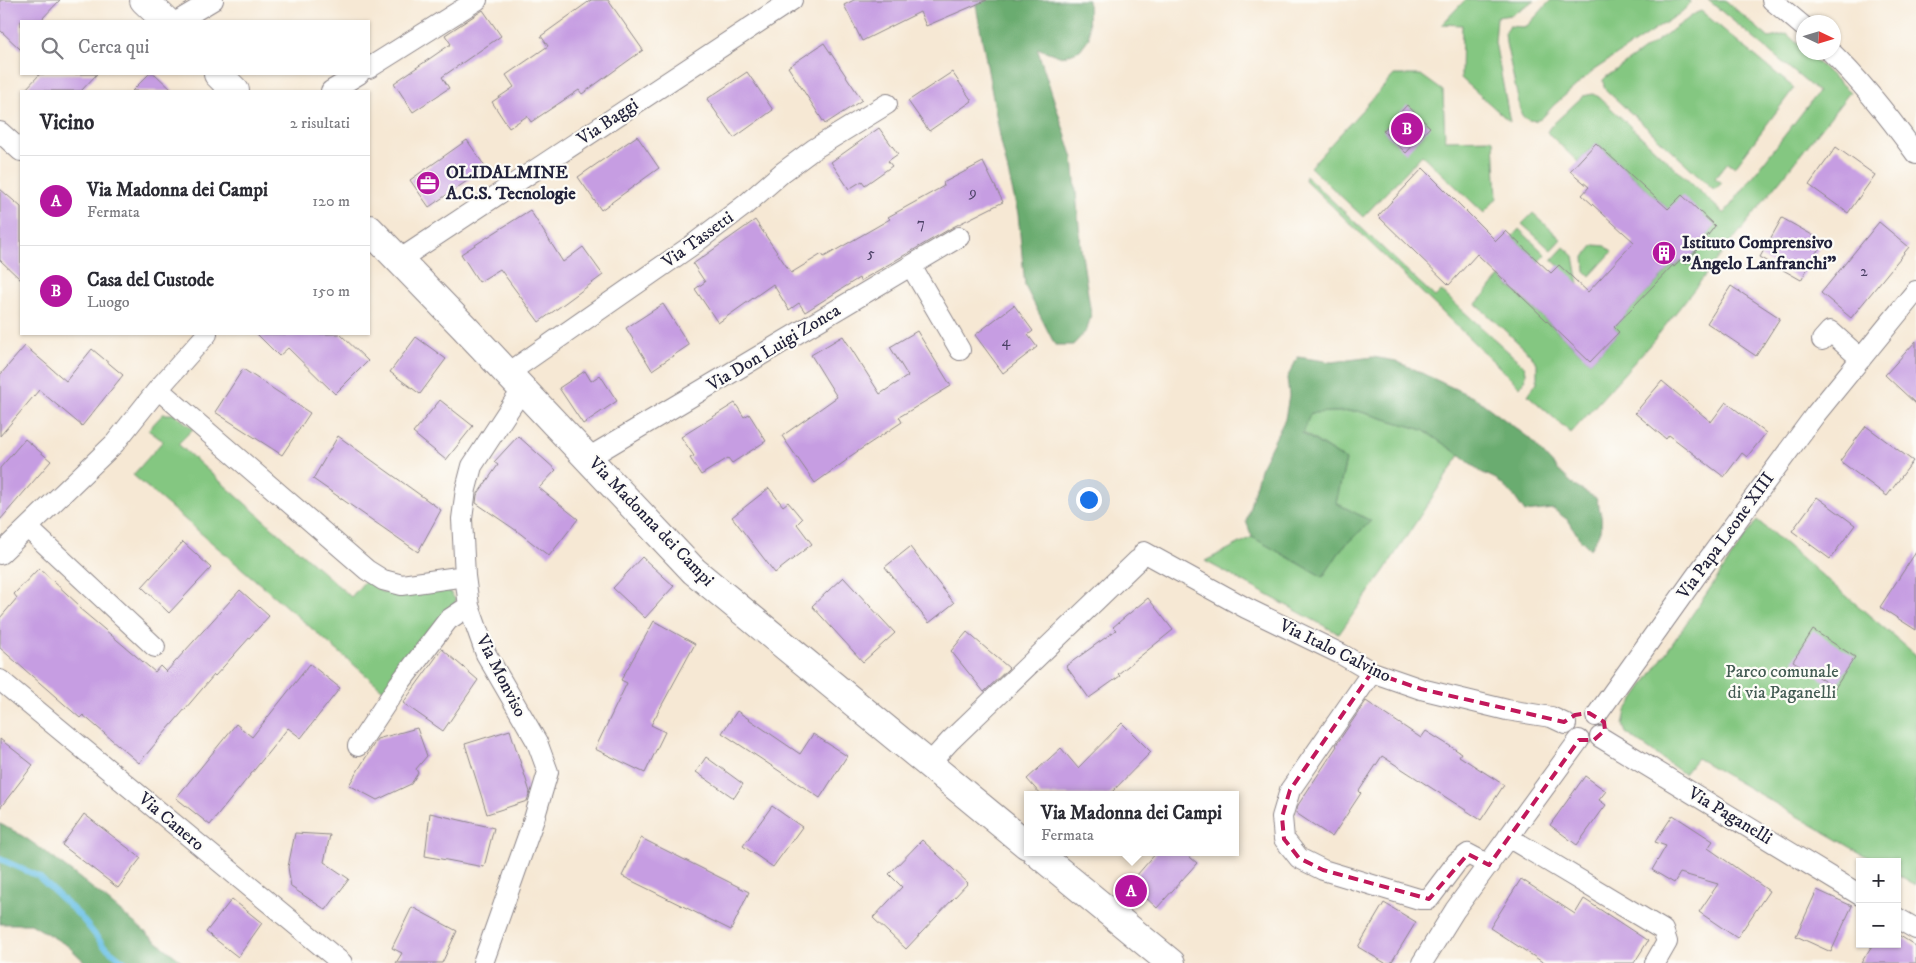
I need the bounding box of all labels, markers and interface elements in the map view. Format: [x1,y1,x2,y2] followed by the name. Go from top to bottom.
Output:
[1796,15,1841,60] north arrow
[20,20,370,75] search box
[38,34,66,62] icon: search
[78,36,149,59] text: Cerca qui
[573,94,643,151] street label: Via Baggi
[40,110,94,136] text: Vicino
[1391,110,1423,148] pin: B
[290,113,350,133] text: 2 risultati
[445,162,576,205] place label: OLIDALMINE A.C.S. Tecnologie
[415,170,441,196] office icon: OLIDALMINE A.C.S. Tecnologie
[87,179,268,202] text: Via Madonna dei Campi
[968,183,977,202] house number: 9
[51,191,61,211] text: A
[312,191,350,211] text: 120 m
[87,202,140,222] text: Fermata
[657,207,738,274] street label: Via Tassetti
[917,214,925,233] house number: 7
[1682,232,1836,275] place label: Istituto Comprensivo "Angelo Lanfranchi"
[1651,240,1677,266] building icon: Istituto Comprensivo "Angelo Lanfranchi"
[867,244,875,263] house number: 5
[1860,262,1868,281] house number: 2
[87,269,214,292] text: Casa del Custode
[51,281,61,301] text: B
[312,281,350,301] text: 150 m
[87,292,130,312] text: Luogo
[703,299,845,397] street label: Via Don Luigi Zonca
[1002,332,1011,351] house number: 4
[583,452,718,591] street label: Via Madonna dei Campi
[1672,468,1779,604] street label: Via Papa Leone XIII
[1076,487,1102,513] your location
[1275,614,1395,688] street label: Via Italo Calvino
[471,630,531,721] street label: Via Monviso
[1725,661,1839,704] park label: Parco comunale di via Paganelli
[1683,782,1776,850] street label: Via Paganelli
[133,787,209,856] street label: Via Canero
[1024,791,1239,856] popup
[1041,802,1222,825] text: Via Madonna dei Campi
[1041,825,1094,845] text: Fermata
[1856,858,1901,948] map controls
[1856,858,1901,903] button: +
[1115,872,1147,910] pin: A
[1856,903,1901,948] button: −

